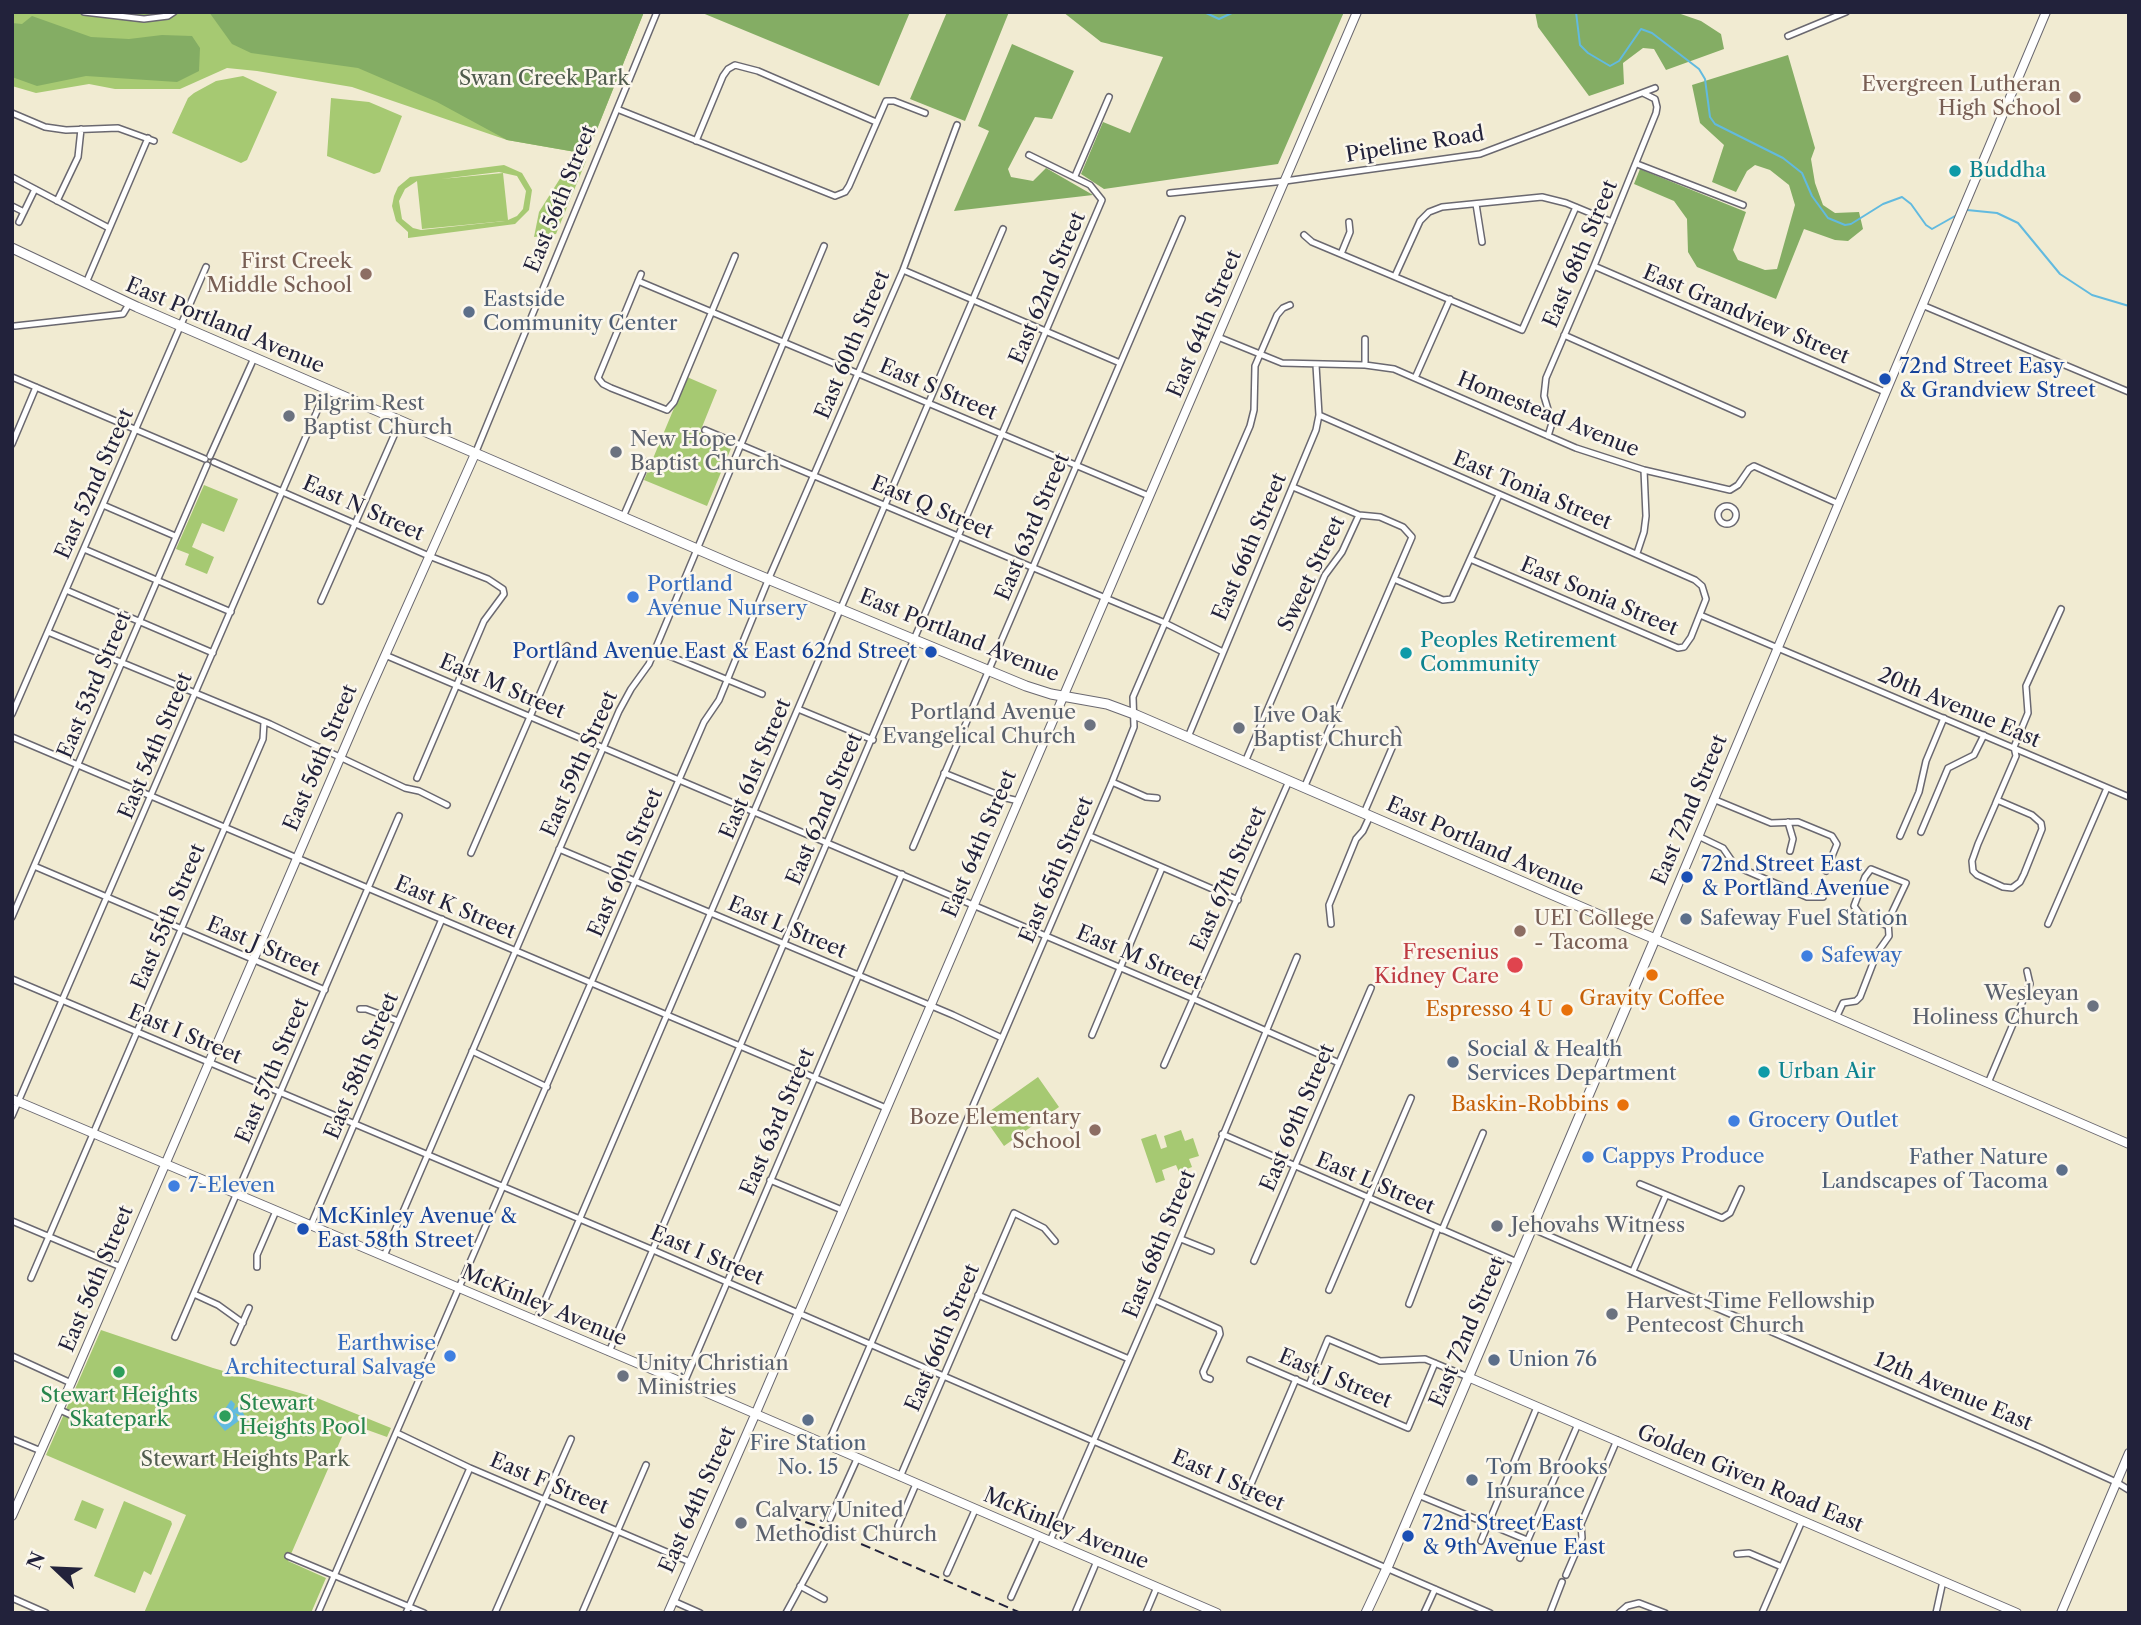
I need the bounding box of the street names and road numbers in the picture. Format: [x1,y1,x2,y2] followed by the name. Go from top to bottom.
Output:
[520,122,602,276] street label: East 56th Street
[1344,122,1486,168] street label: Pipeline Road
[1539,176,1623,332] street label: East 68th Street
[1005,208,1091,368] street label: East 62nd Street
[1163,246,1247,402] street label: East 64th Street
[1639,260,1853,370] street label: East Grandview Street
[810,267,896,423] street label: East 60th Street
[122,273,328,379] street label: East Portland Avenue
[875,354,1001,426] street label: East S Street
[1453,367,1643,463] street label: Homestead Avenue
[51,405,139,563] street label: East 52nd Street
[1449,446,1615,536] street label: East Tonia Street
[991,449,1075,605] street label: East 63rd Street
[1208,469,1292,625] street label: East 66th Street
[298,471,428,547] street label: East N Street
[867,471,997,545] street label: East Q Street
[1273,512,1351,636] street label: Sweet Street
[1516,552,1682,642] street label: East Sonia Street
[855,584,1063,688] street label: East Portland Avenue
[53,608,137,762] street label: East 53rd Street
[435,649,569,725] street label: East M Street
[1874,662,2044,754] street label: 20th Avenue East
[114,669,198,823] street label: East 54th Street
[279,681,363,835] street label: East 56th Street
[537,687,623,841] street label: East 59th Street
[715,695,797,843] street label: East 61st Street
[782,729,868,889] street label: East 62nd Street
[1647,731,1733,889] street label: East 72nd Street
[938,766,1022,922] street label: East 64th Street
[583,785,669,941] street label: East 60th Street
[1382,792,1588,902] street label: East Portland Avenue
[1015,793,1099,947] street label: East 65th Street
[1186,803,1272,955] street label: East 67th Street
[127,840,211,994] street label: East 55th Street
[391,871,519,945] street label: East K Street
[724,892,850,964] street label: East L Street
[203,912,323,982] street label: East J Street
[1072,920,1206,996] street label: East M Street
[320,989,404,1143] street label: East 58th Street
[231,995,315,1147] street label: East 57th Street
[125,1000,245,1070] street label: East I Street
[1256,1040,1340,1196] street label: East 69th Street
[736,1044,820,1200] street label: East 63rd Street
[1312,1148,1438,1220] street label: East L Street
[1119,1166,1201,1322] street label: East 68th Street
[55,1202,139,1356] street label: East 56th Street
[647,1221,767,1291] street label: East I Street
[1425,1253,1511,1411] street label: East 72nd Street
[458,1260,630,1352] street label: McKinley Avenue
[901,1260,985,1416] street label: East 66th Street
[1275,1344,1395,1414] street label: East J Street
[1870,1347,2036,1437] street label: 12th Avenue East
[1633,1420,1867,1538] street label: Golden Given Road East
[654,1423,742,1577] street label: East 64th Street
[1168,1445,1288,1517] street label: East I Street
[486,1448,612,1520] street label: East F Street
[980,1483,1152,1575] street label: McKinley Avenue

